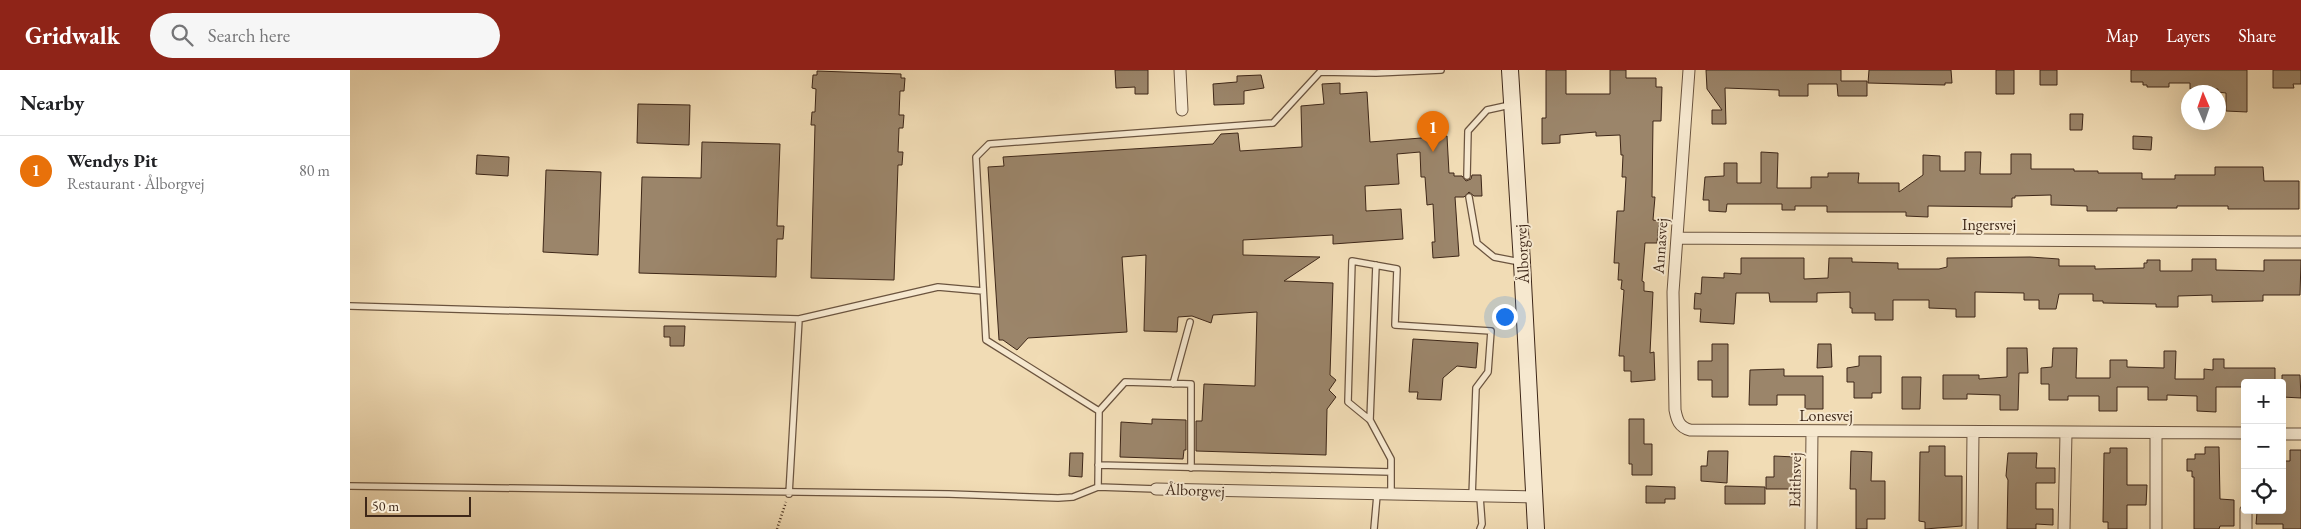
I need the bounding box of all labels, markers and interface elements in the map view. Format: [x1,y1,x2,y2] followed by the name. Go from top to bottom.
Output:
[150,13,500,58] search box
[25,20,120,51] text: Gridwalk
[168,21,196,49] icon: search
[208,23,290,48] text: Search here
[2106,24,2138,47] text: Map
[2166,24,2210,47] text: Layers
[2238,24,2276,47] text: Share
[2181,85,2226,130] north arrow
[20,89,84,116] text: Nearby
[1417,111,1449,152] pin: 1
[67,148,158,173] text: Wendys Pit
[32,160,40,181] text: 1
[299,160,330,181] text: 80 m
[67,173,204,194] text: Restaurant · Ålborgvej
[1962,214,2016,235] street label: Ingersvej
[1648,217,1672,276] street label: Annasvej
[1510,224,1534,285] street label: Ålborgvej
[1492,304,1518,330] your location
[2241,379,2286,514] map controls
[2241,379,2286,424] button: +
[1799,405,1853,426] street label: Lonesvej
[2241,424,2286,469] button: −
[1784,452,1806,508] street label: Edithsvej
[2241,469,2286,514] button: locate
[1164,478,1225,502] street label: Ålborgvej
[365,494,471,517] scale bar
[372,497,399,515] text: 50 m

